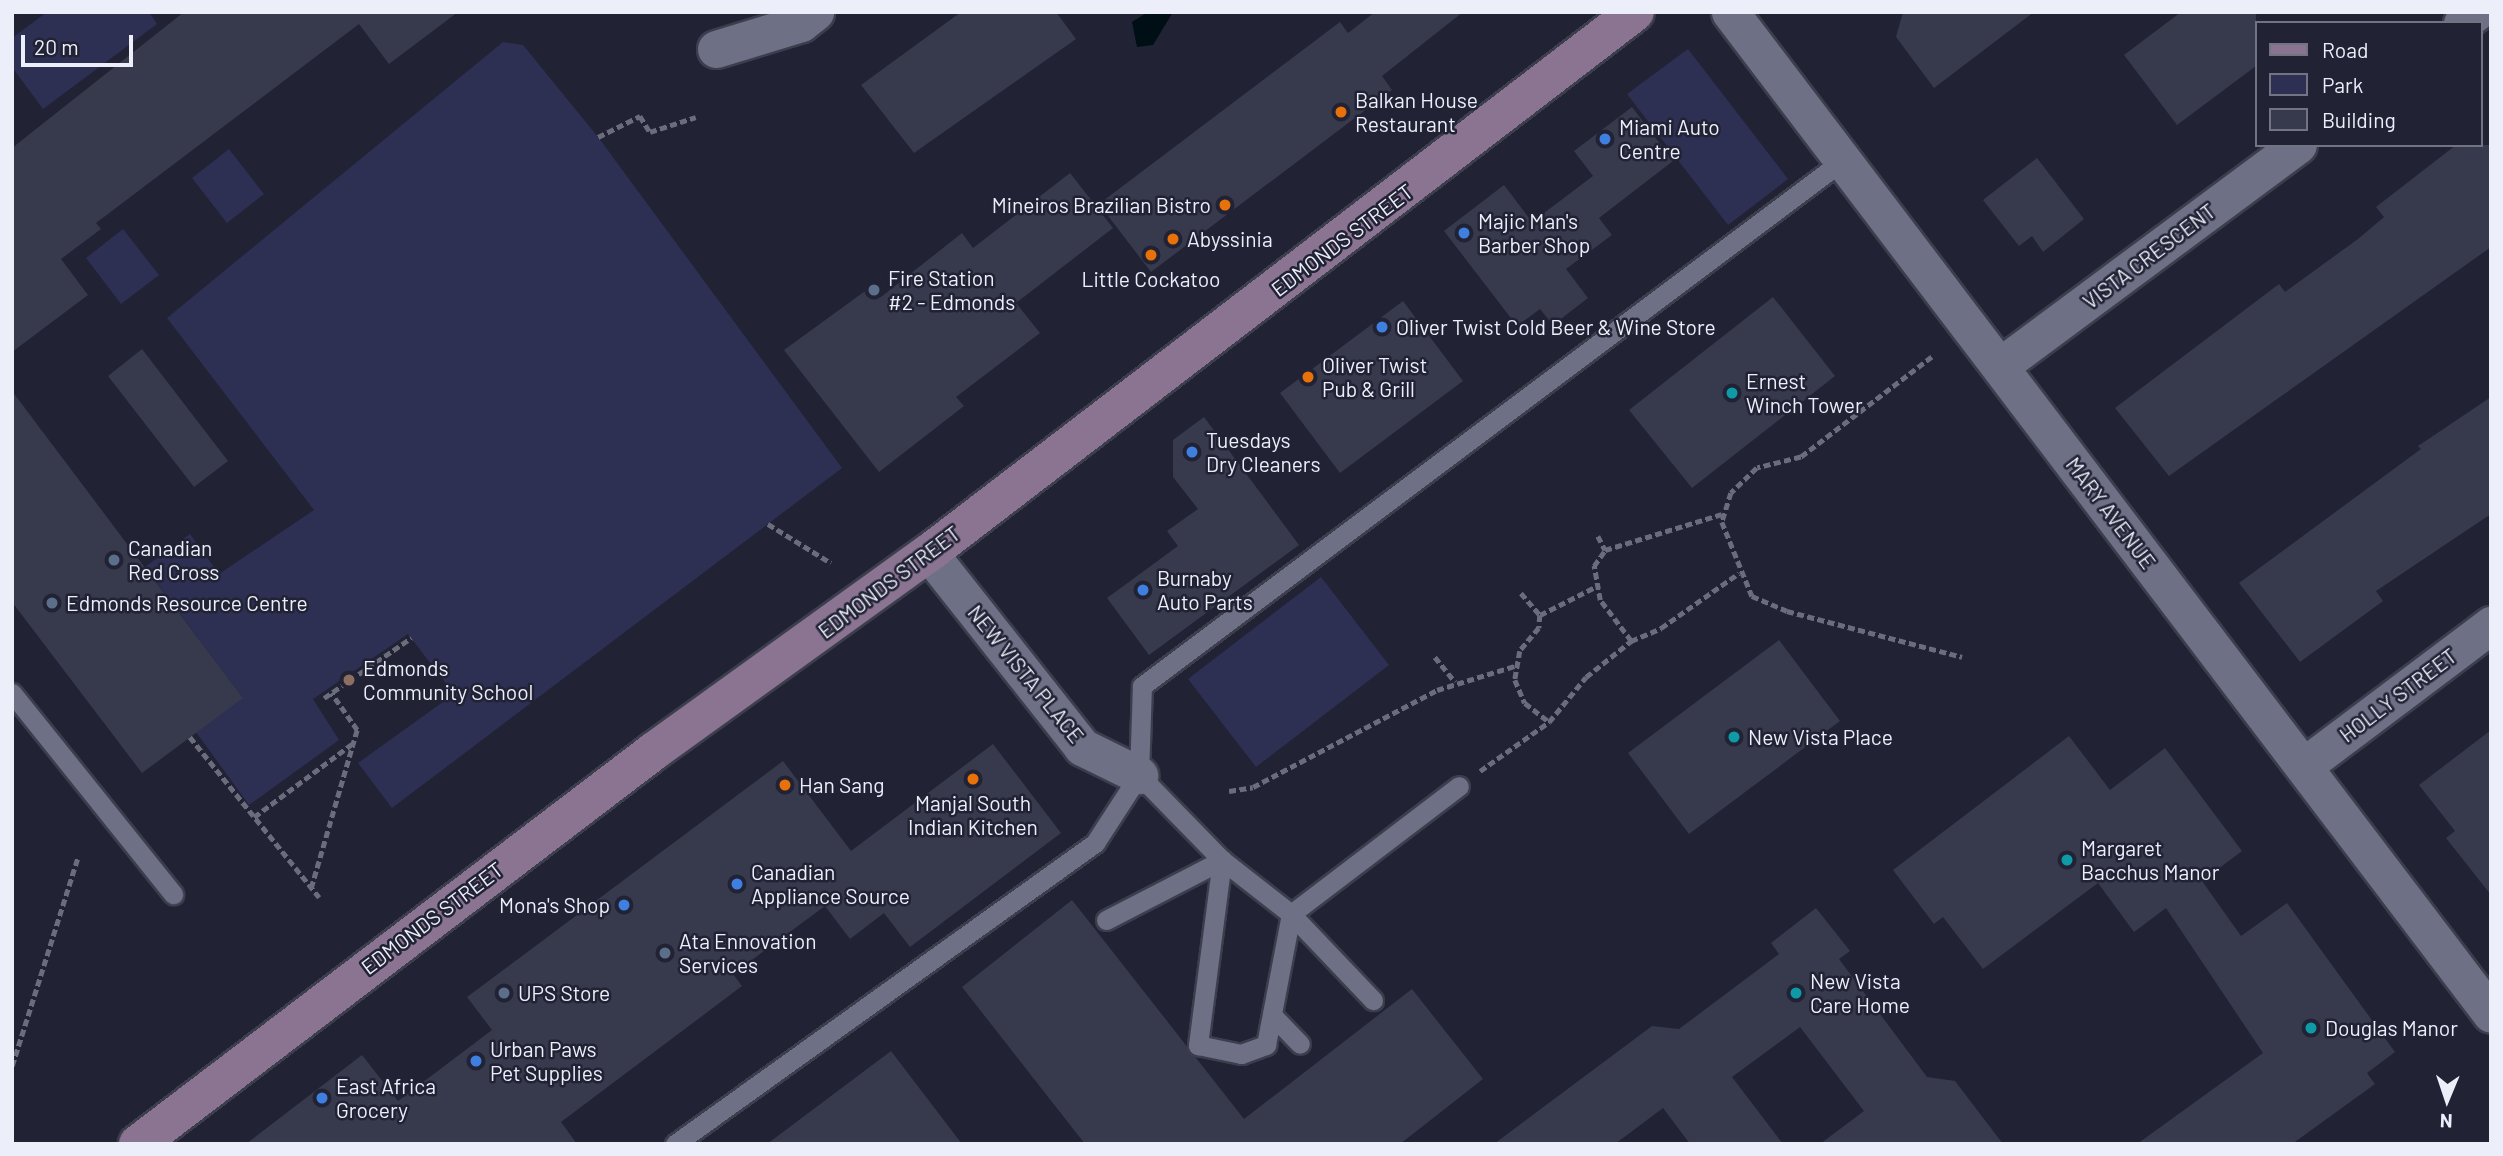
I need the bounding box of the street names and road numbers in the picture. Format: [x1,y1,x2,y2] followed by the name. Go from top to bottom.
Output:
[1266,178,1418,302] street label: EDMONDS STREET
[2078,198,2220,314] street label: VISTA CRESCENT
[2061,452,2161,574] street label: MARY AVENUE
[813,520,965,644] street label: EDMONDS STREET
[963,600,1089,748] street label: NEW VISTA PLACE
[2334,643,2462,747] street label: HOLLY STREET
[356,856,508,980] street label: EDMONDS STREET

